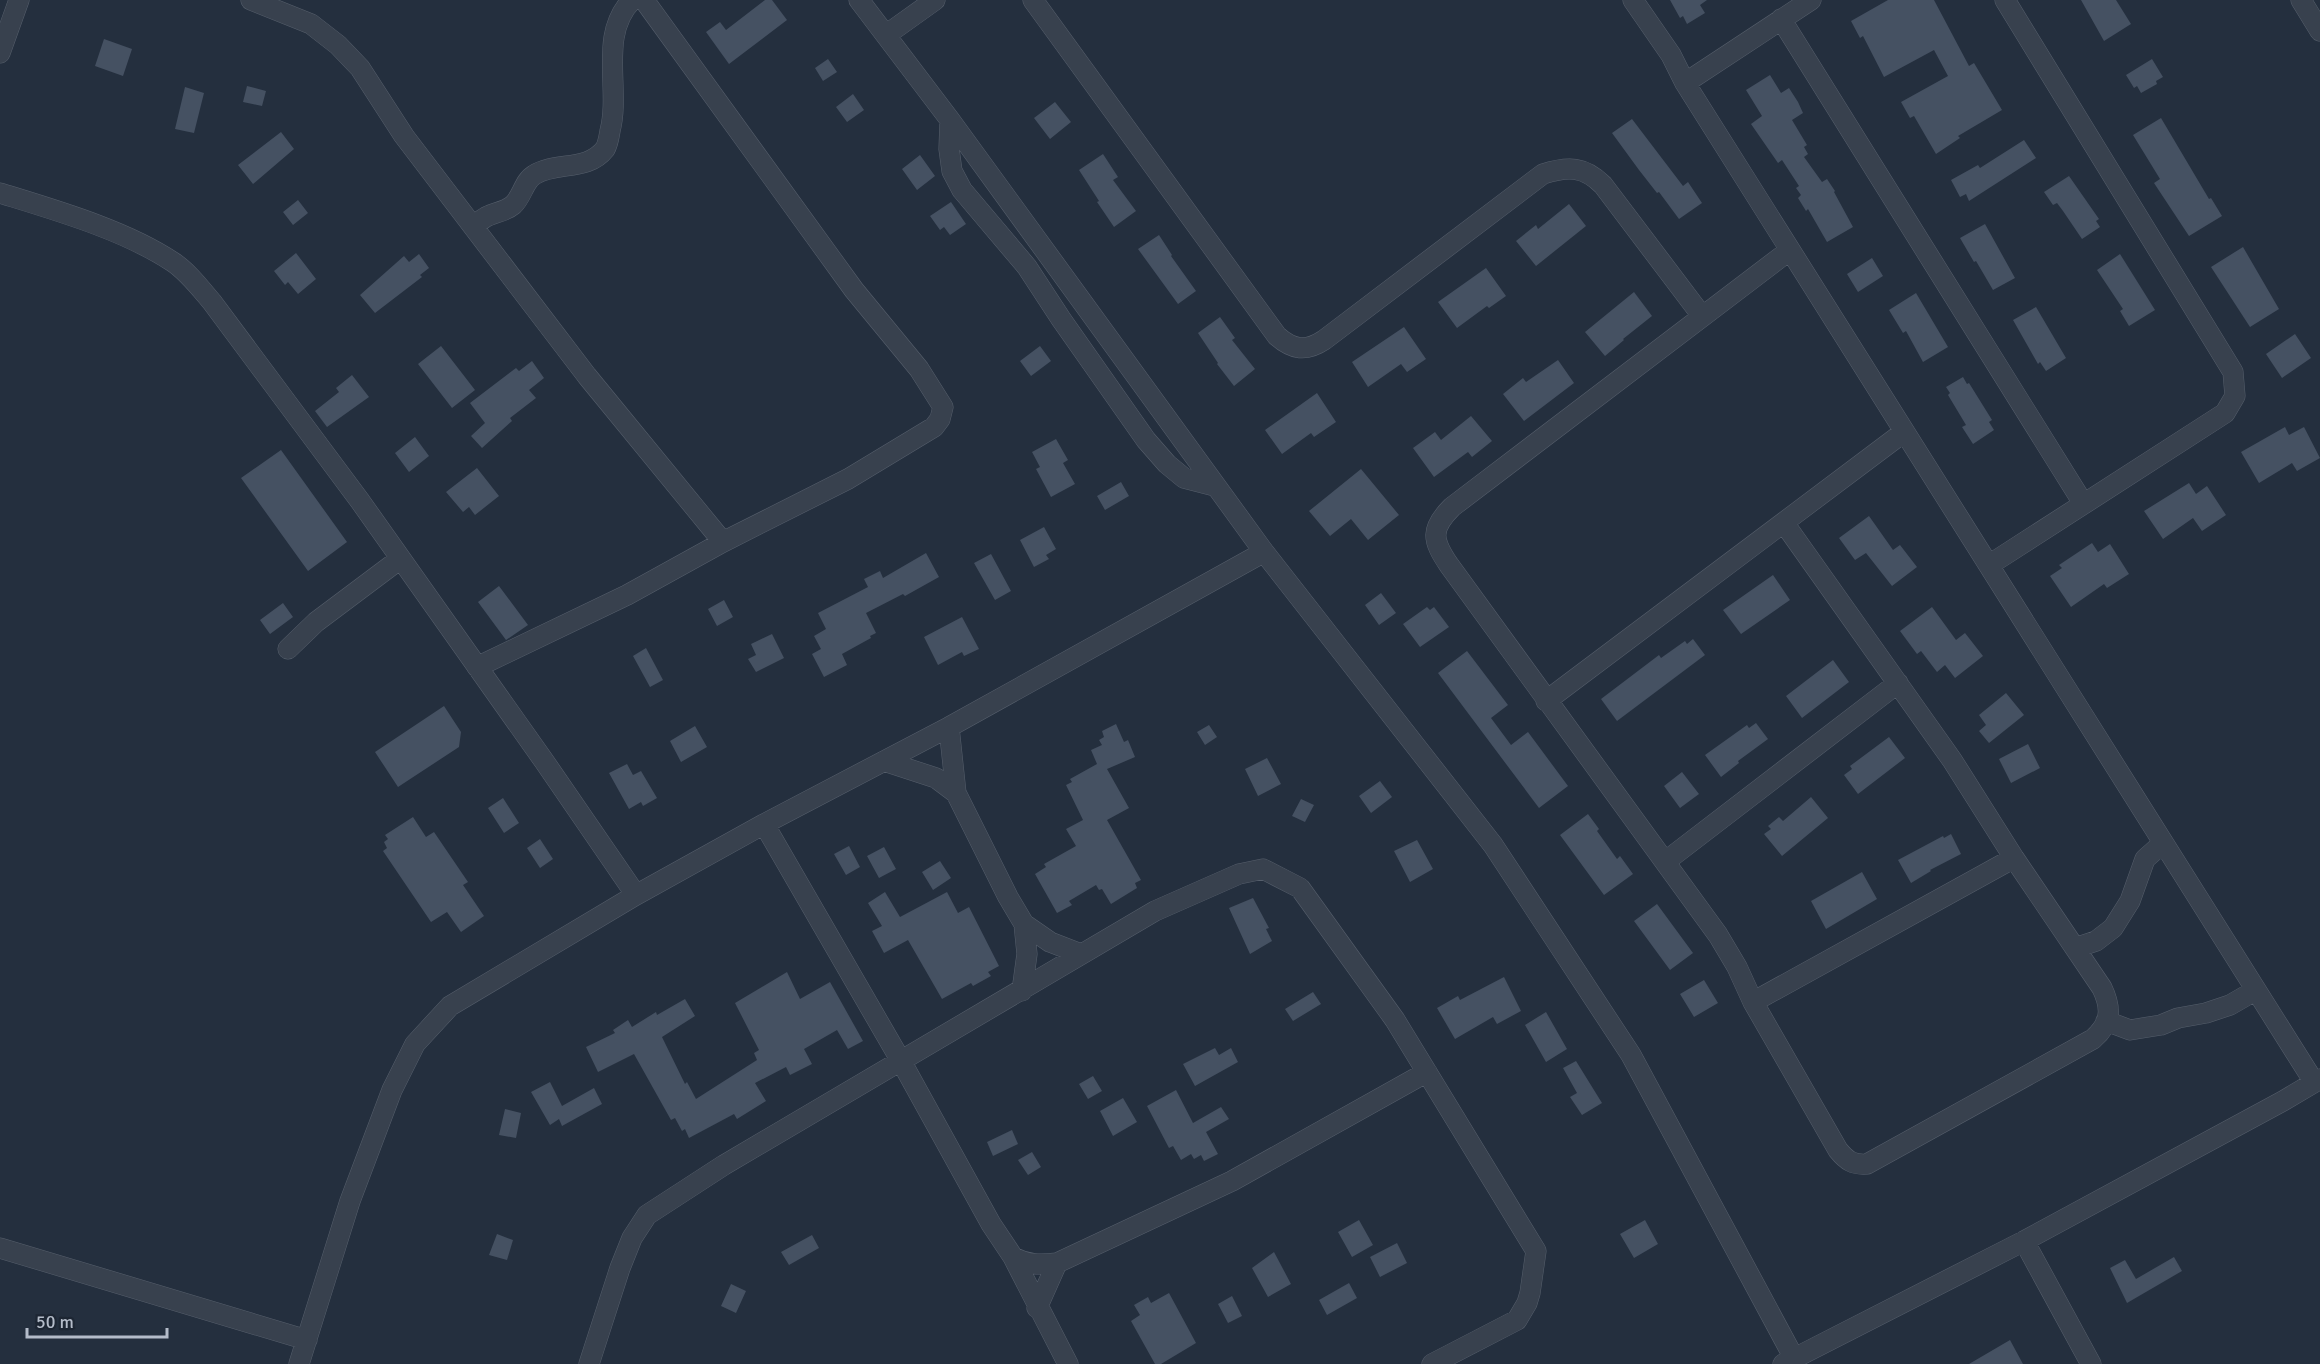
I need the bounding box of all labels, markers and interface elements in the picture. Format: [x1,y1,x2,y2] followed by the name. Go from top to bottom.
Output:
[27,1301,166,1339] scale bar
[36,1311,74,1333] text: 50 m

